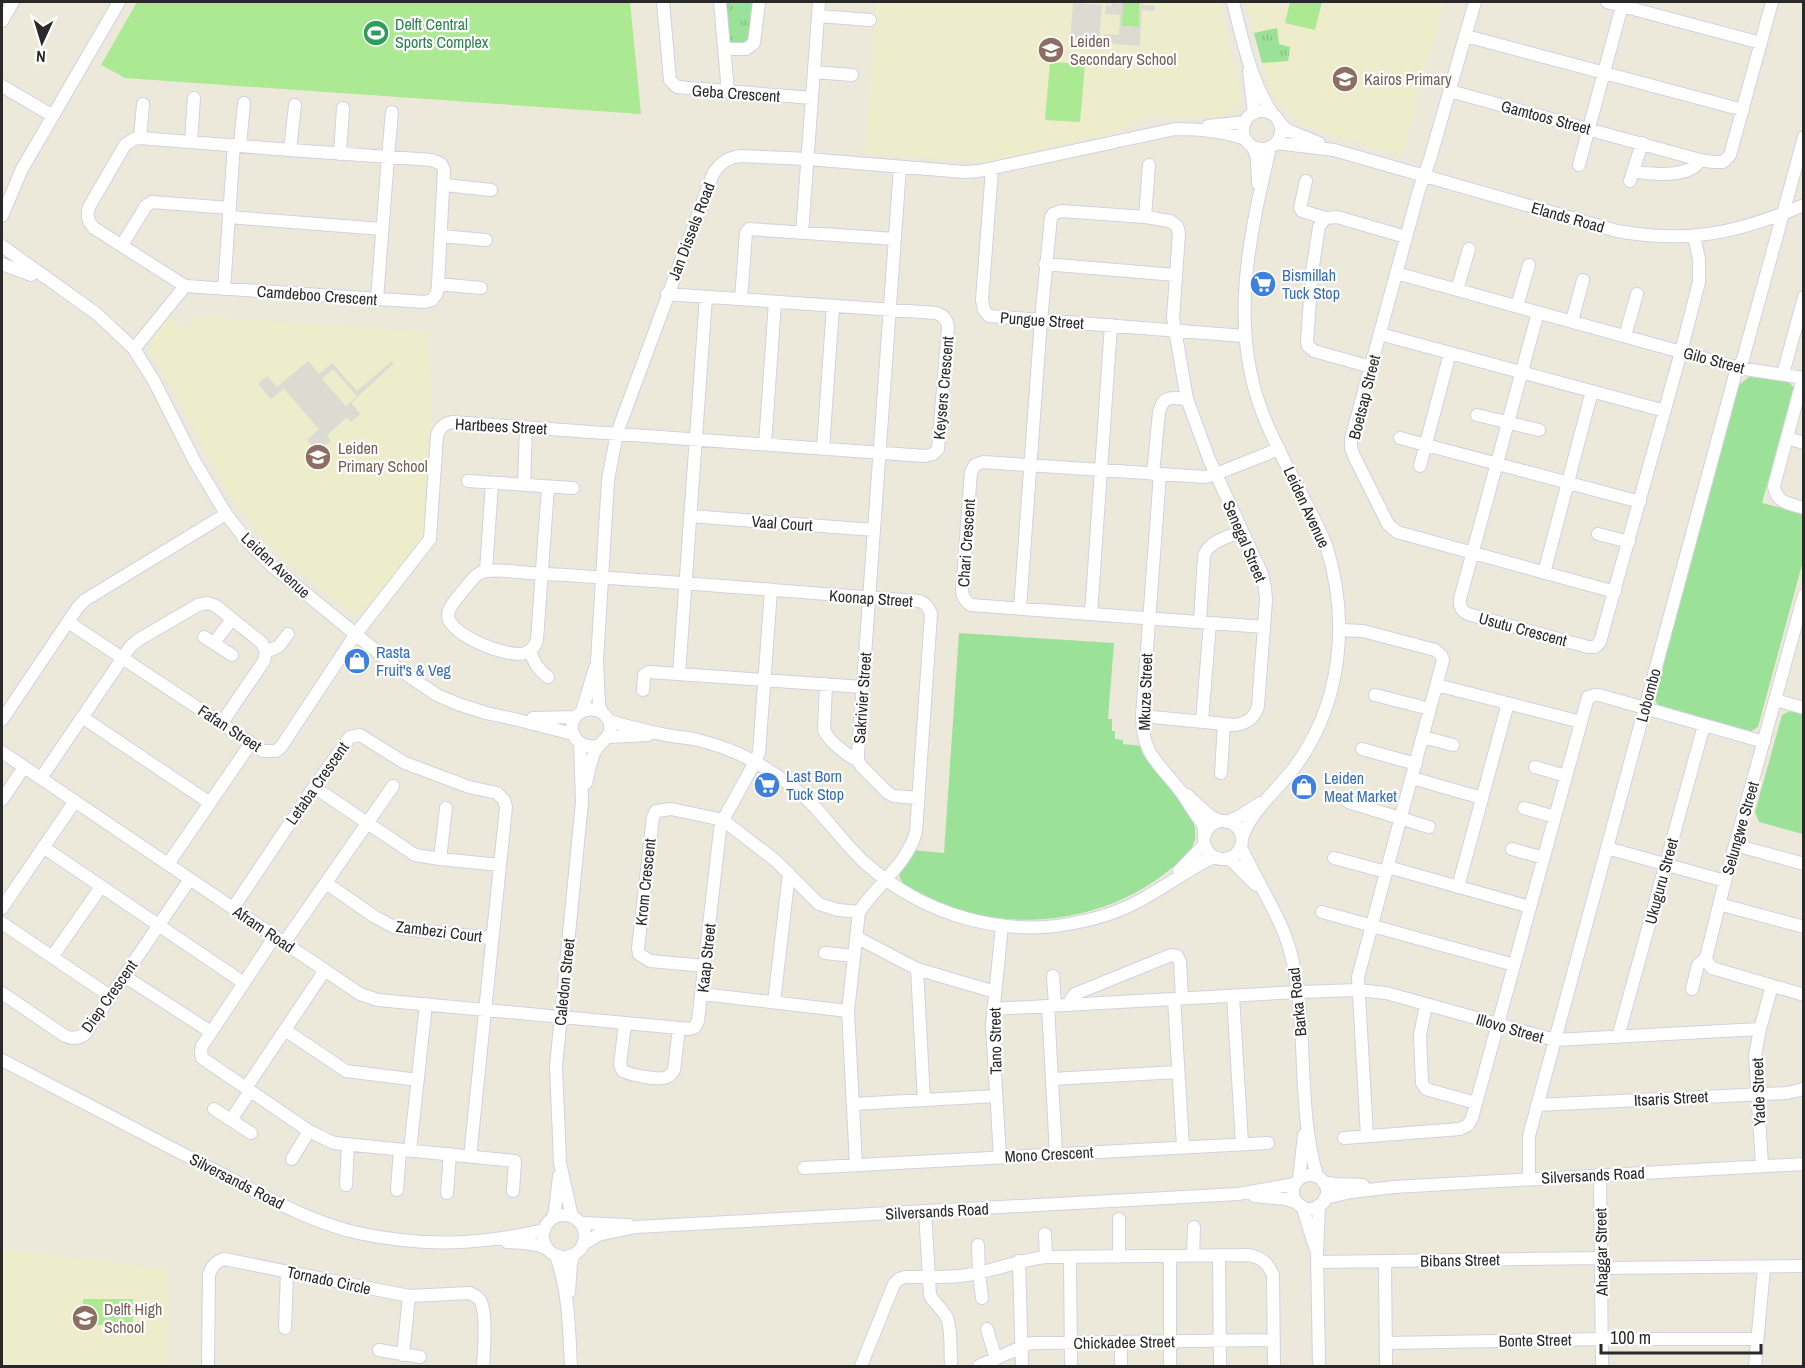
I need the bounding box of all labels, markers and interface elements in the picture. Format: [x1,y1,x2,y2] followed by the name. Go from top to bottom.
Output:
[12,12,72,72] north arrow
[395,13,489,53] place label: Delft Central Sports Complex
[361,18,391,48] sports icon: Delft Central Sports Complex
[1070,30,1177,70] place label: Leiden Secondary School
[1036,35,1066,65] school or university icon: Leiden Secondary School
[35,46,46,68] text: N
[1330,64,1360,94] school or university icon: Kairos Primary
[1364,68,1452,90] place label: Kairos Primary
[691,79,781,107] street label: Geba Crescent
[1499,94,1594,140] street label: Gamtoos Street
[662,179,720,283] street label: Jan Dissels Road
[1529,196,1607,238] street label: Elands Road
[1282,264,1340,304] place label: Bismillah Tuck Stop
[1248,269,1278,299] supermarket icon: Bismillah Tuck Stop
[256,280,378,310] street label: Camdeboo Crescent
[999,306,1085,334] street label: Pungue Street
[928,335,959,441] street label: Keysers Crescent
[1681,341,1747,379] street label: Gilo Street
[1343,352,1385,442] street label: Boetsap Street
[455,413,548,439] street label: Hartbees Street
[338,437,428,477] place label: Leiden Primary School
[303,442,333,472] school or university icon: Leiden Primary School
[1279,463,1335,551] street label: Leiden Avenue
[1218,497,1272,586] street label: Senegal Street
[952,498,980,588] street label: Chari Crescent
[751,510,814,536] street label: Vaal Court
[237,527,315,603] street label: Leiden Avenue
[828,584,914,612] street label: Koonap Street
[1476,607,1570,651] street label: Usutu Crescent
[376,641,451,681] place label: Rasta Fruit's & Veg
[342,646,372,676] shop icon: Rasta Fruit's & Veg
[848,651,876,744] street label: Sakrivier Street
[1133,653,1157,731] street label: Mkuze Street
[1630,666,1666,724] street label: Lobombo
[194,699,266,757] street label: Fafan Street
[280,737,354,829] street label: Letaba Crescent
[786,765,844,805] place label: Last Born Tuck Stop
[1324,767,1397,807] place label: Leiden Meat Market
[752,770,782,800] supermarket icon: Last Born Tuck Stop
[1289,772,1319,802] shop icon: Leiden Meat Market
[1716,778,1764,877] street label: Selungwe Street
[1639,835,1683,926] street label: Ukuguru Street
[629,837,661,927] street label: Krom Crescent
[228,900,299,958] street label: Afram Road
[395,915,484,947] street label: Zambezi Court
[691,922,721,994] street label: Kaap Street
[548,937,580,1027] street label: Caledon Street
[76,955,142,1037] street label: Diep Crescent
[1282,966,1312,1038] street label: Barka Road
[983,1007,1007,1075] street label: Tano Street
[1474,1008,1547,1048] street label: Illovo Street
[1746,1057,1770,1127] street label: Yade Street
[1633,1085,1709,1111] street label: Itsaris Street
[1004,1141,1094,1167] street label: Mono Crescent
[186,1148,288,1214] street label: Silversands Road
[1541,1161,1645,1189] street label: Silversands Road
[885,1197,989,1225] street label: Silversands Road
[1589,1207,1613,1297] street label: Ahaggar Street
[1420,1248,1500,1272] street label: Bibans Street
[285,1260,373,1300] street label: Tornado Circle
[104,1298,162,1338] place label: Delft High School
[70,1303,100,1333] school or university icon: Delft High School
[1601,1317,1762,1355] scale bar
[1610,1325,1651,1350] text: 100 m
[1498,1328,1572,1352] street label: Bonte Street
[1073,1330,1175,1354] street label: Chickadee Street

